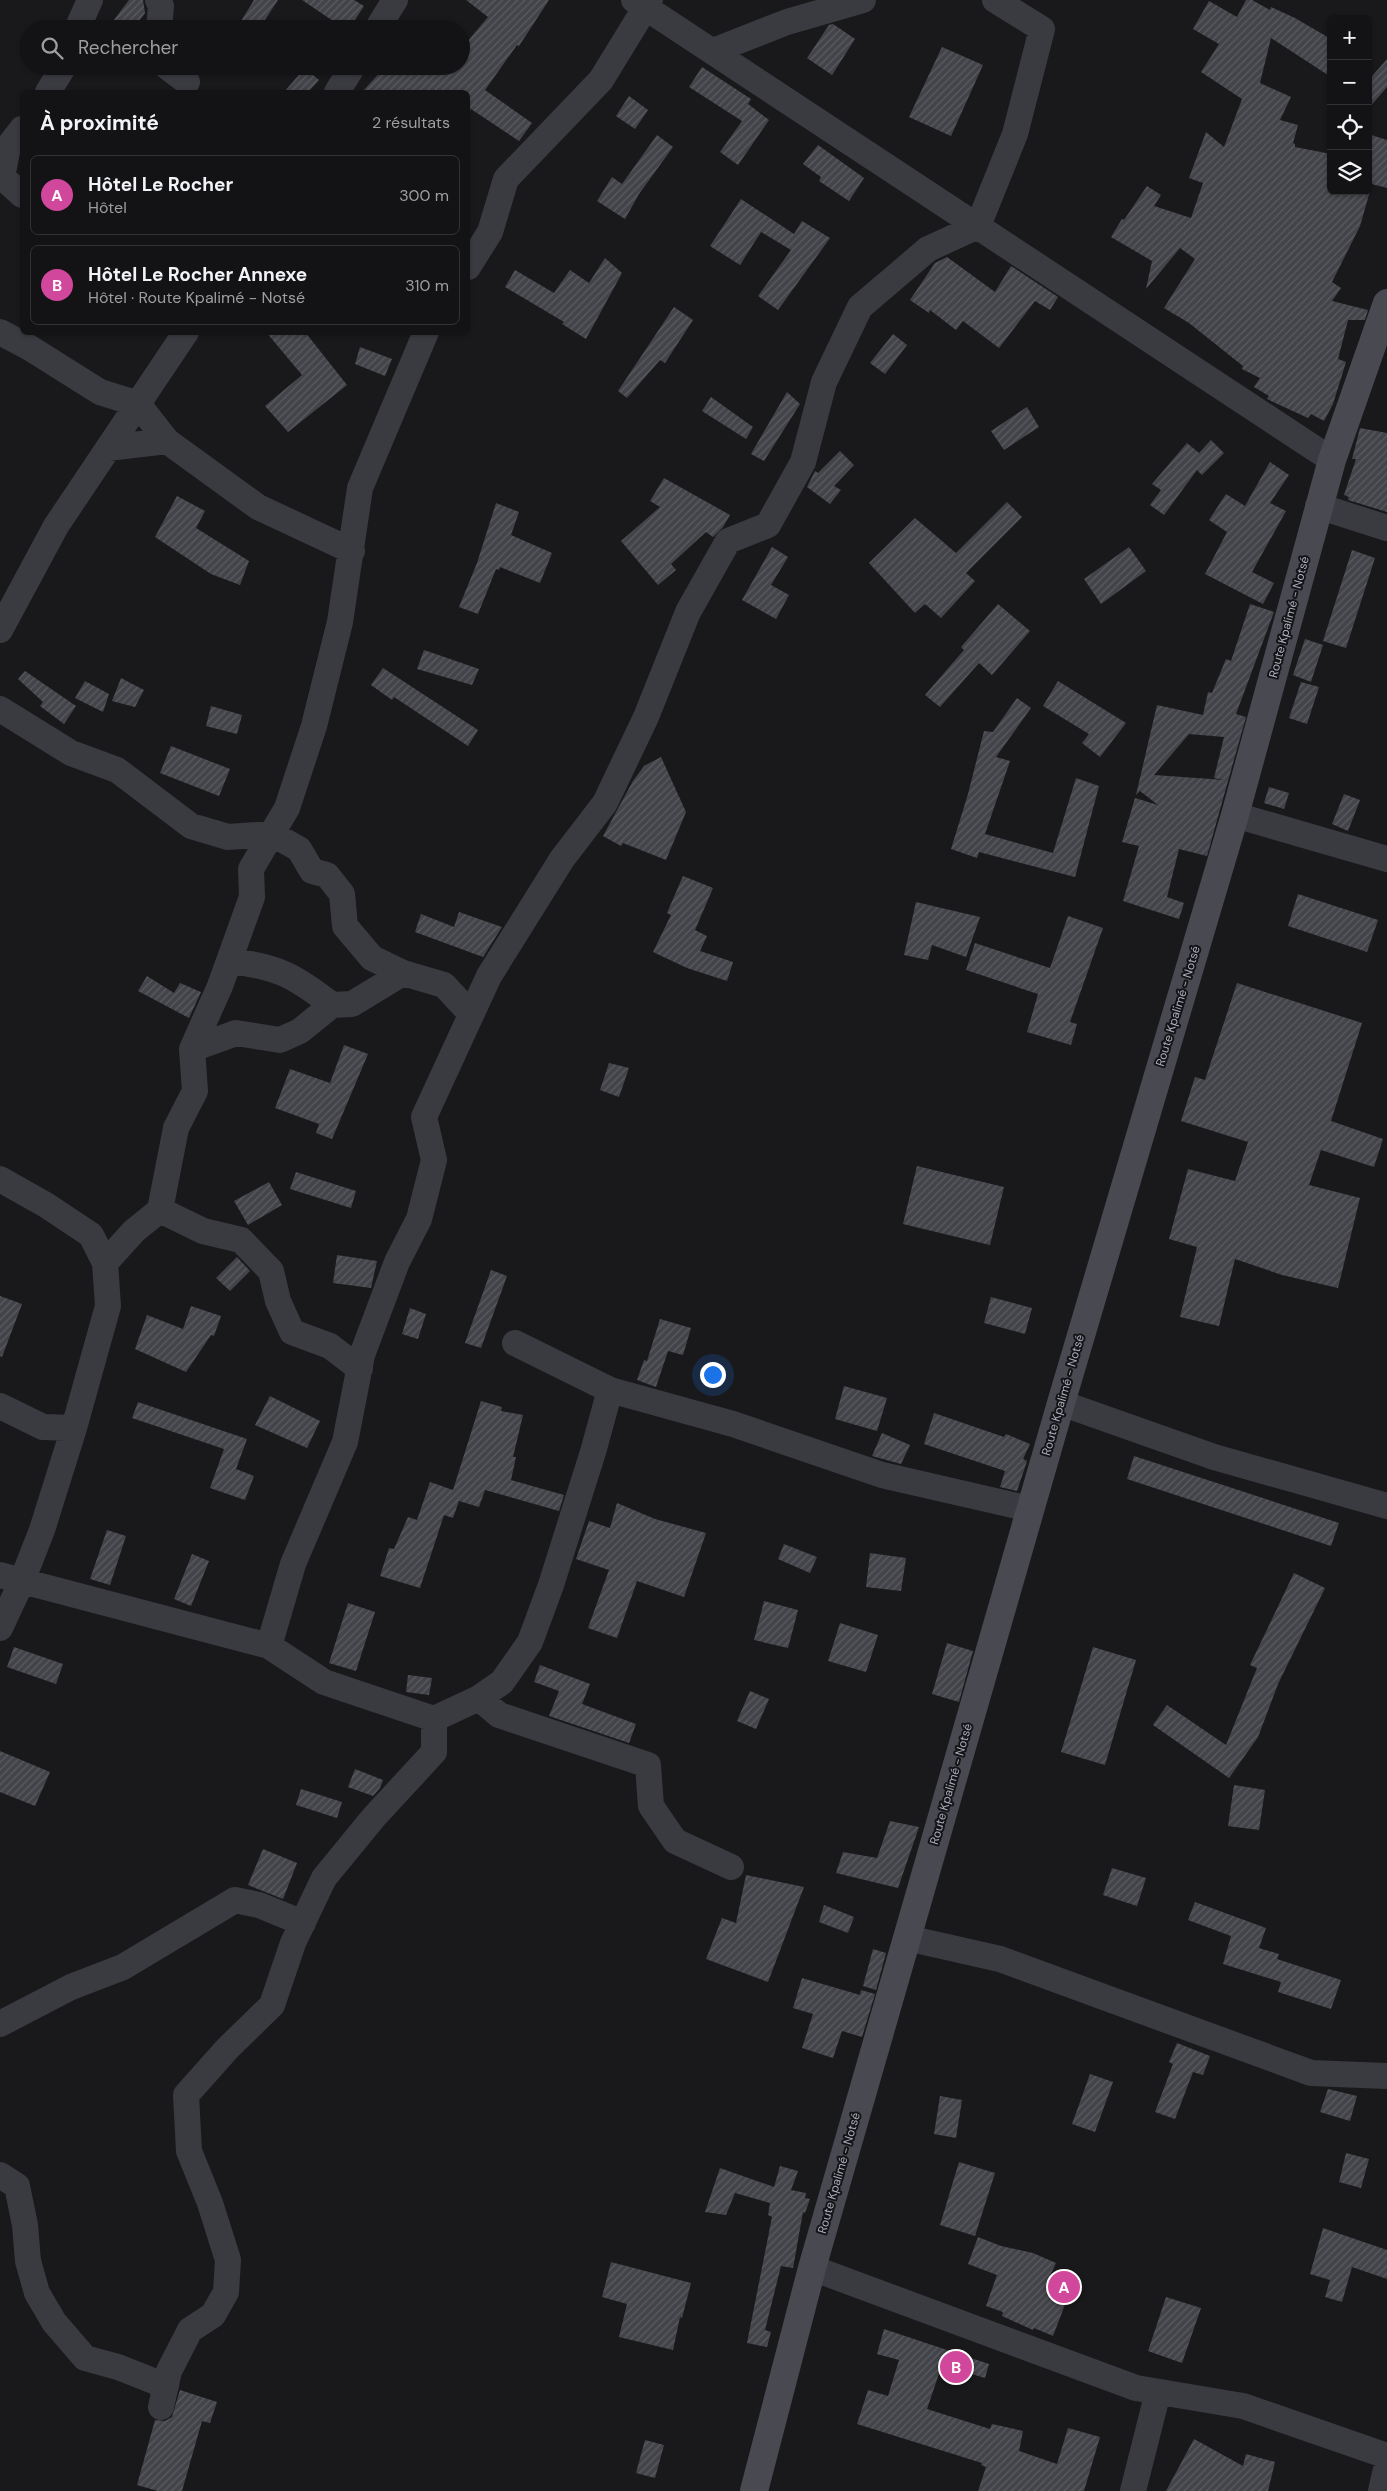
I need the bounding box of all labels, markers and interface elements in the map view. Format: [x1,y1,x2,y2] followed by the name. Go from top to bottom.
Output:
[1327,15,1372,195] map controls
[1327,15,1372,60] button: +
[20,20,470,75] search box
[38,34,66,62] icon: search
[78,35,178,60] text: Rechercher
[1327,60,1372,105] button: −
[1327,105,1372,150] button: locate
[40,109,159,137] text: À proximité
[372,112,450,133] text: 2 résultats
[1327,150,1372,195] button: layers
[88,172,233,197] text: Hôtel Le Rocher
[51,185,63,206] text: A
[399,185,449,206] text: 300 m
[88,197,127,218] text: Hôtel
[88,262,307,287] text: Hôtel Le Rocher Annexe
[52,275,62,296] text: B
[405,275,449,296] text: 310 m
[88,287,305,308] text: Hôtel · Route Kpalimé - Notsé
[1265,554,1313,679] street label: Route Kpalimé - Notsé
[1152,944,1204,1068] street label: Route Kpalimé - Notsé
[1038,1333,1088,1457] street label: Route Kpalimé - Notsé
[700,1362,726,1388] your location
[926,1722,976,1846] street label: Route Kpalimé - Notsé
[814,2111,864,2235] street label: Route Kpalimé - Notsé
[1048,2268,1080,2306] pin: A
[940,2348,972,2386] pin: B

